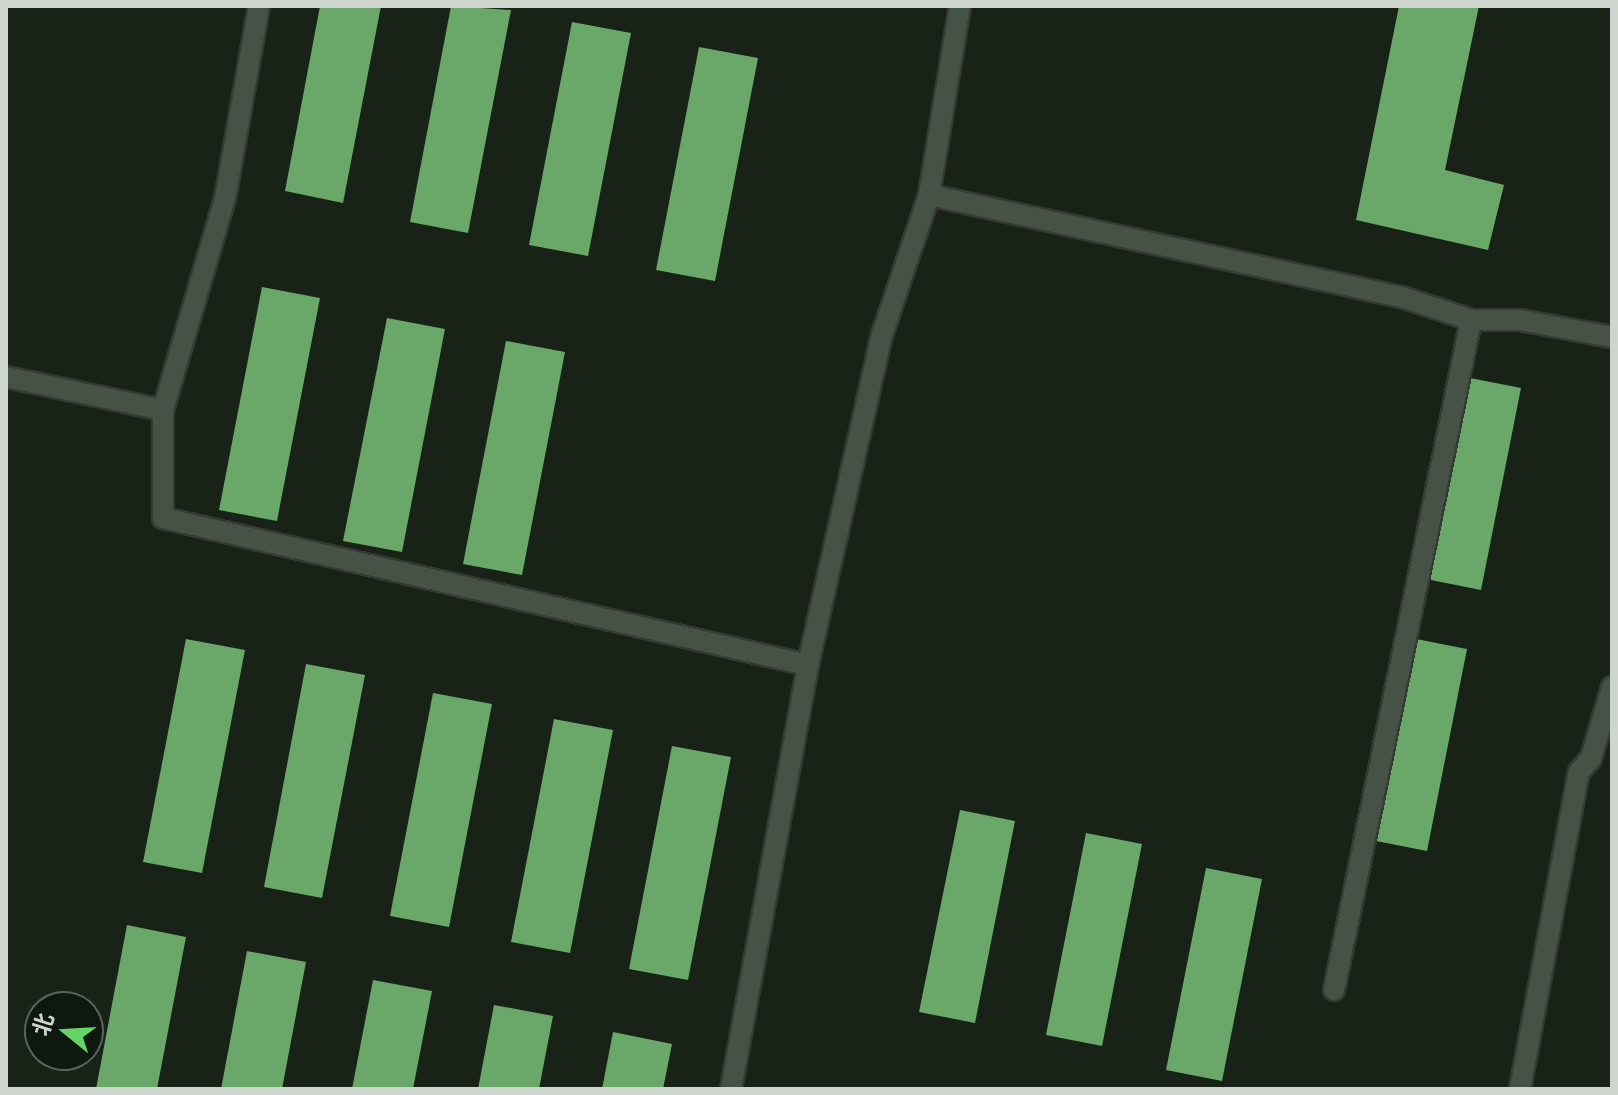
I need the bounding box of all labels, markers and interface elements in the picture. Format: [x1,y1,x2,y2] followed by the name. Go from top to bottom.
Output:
[24,991,104,1071] north arrow
[26,1009,60,1039] text: 北

